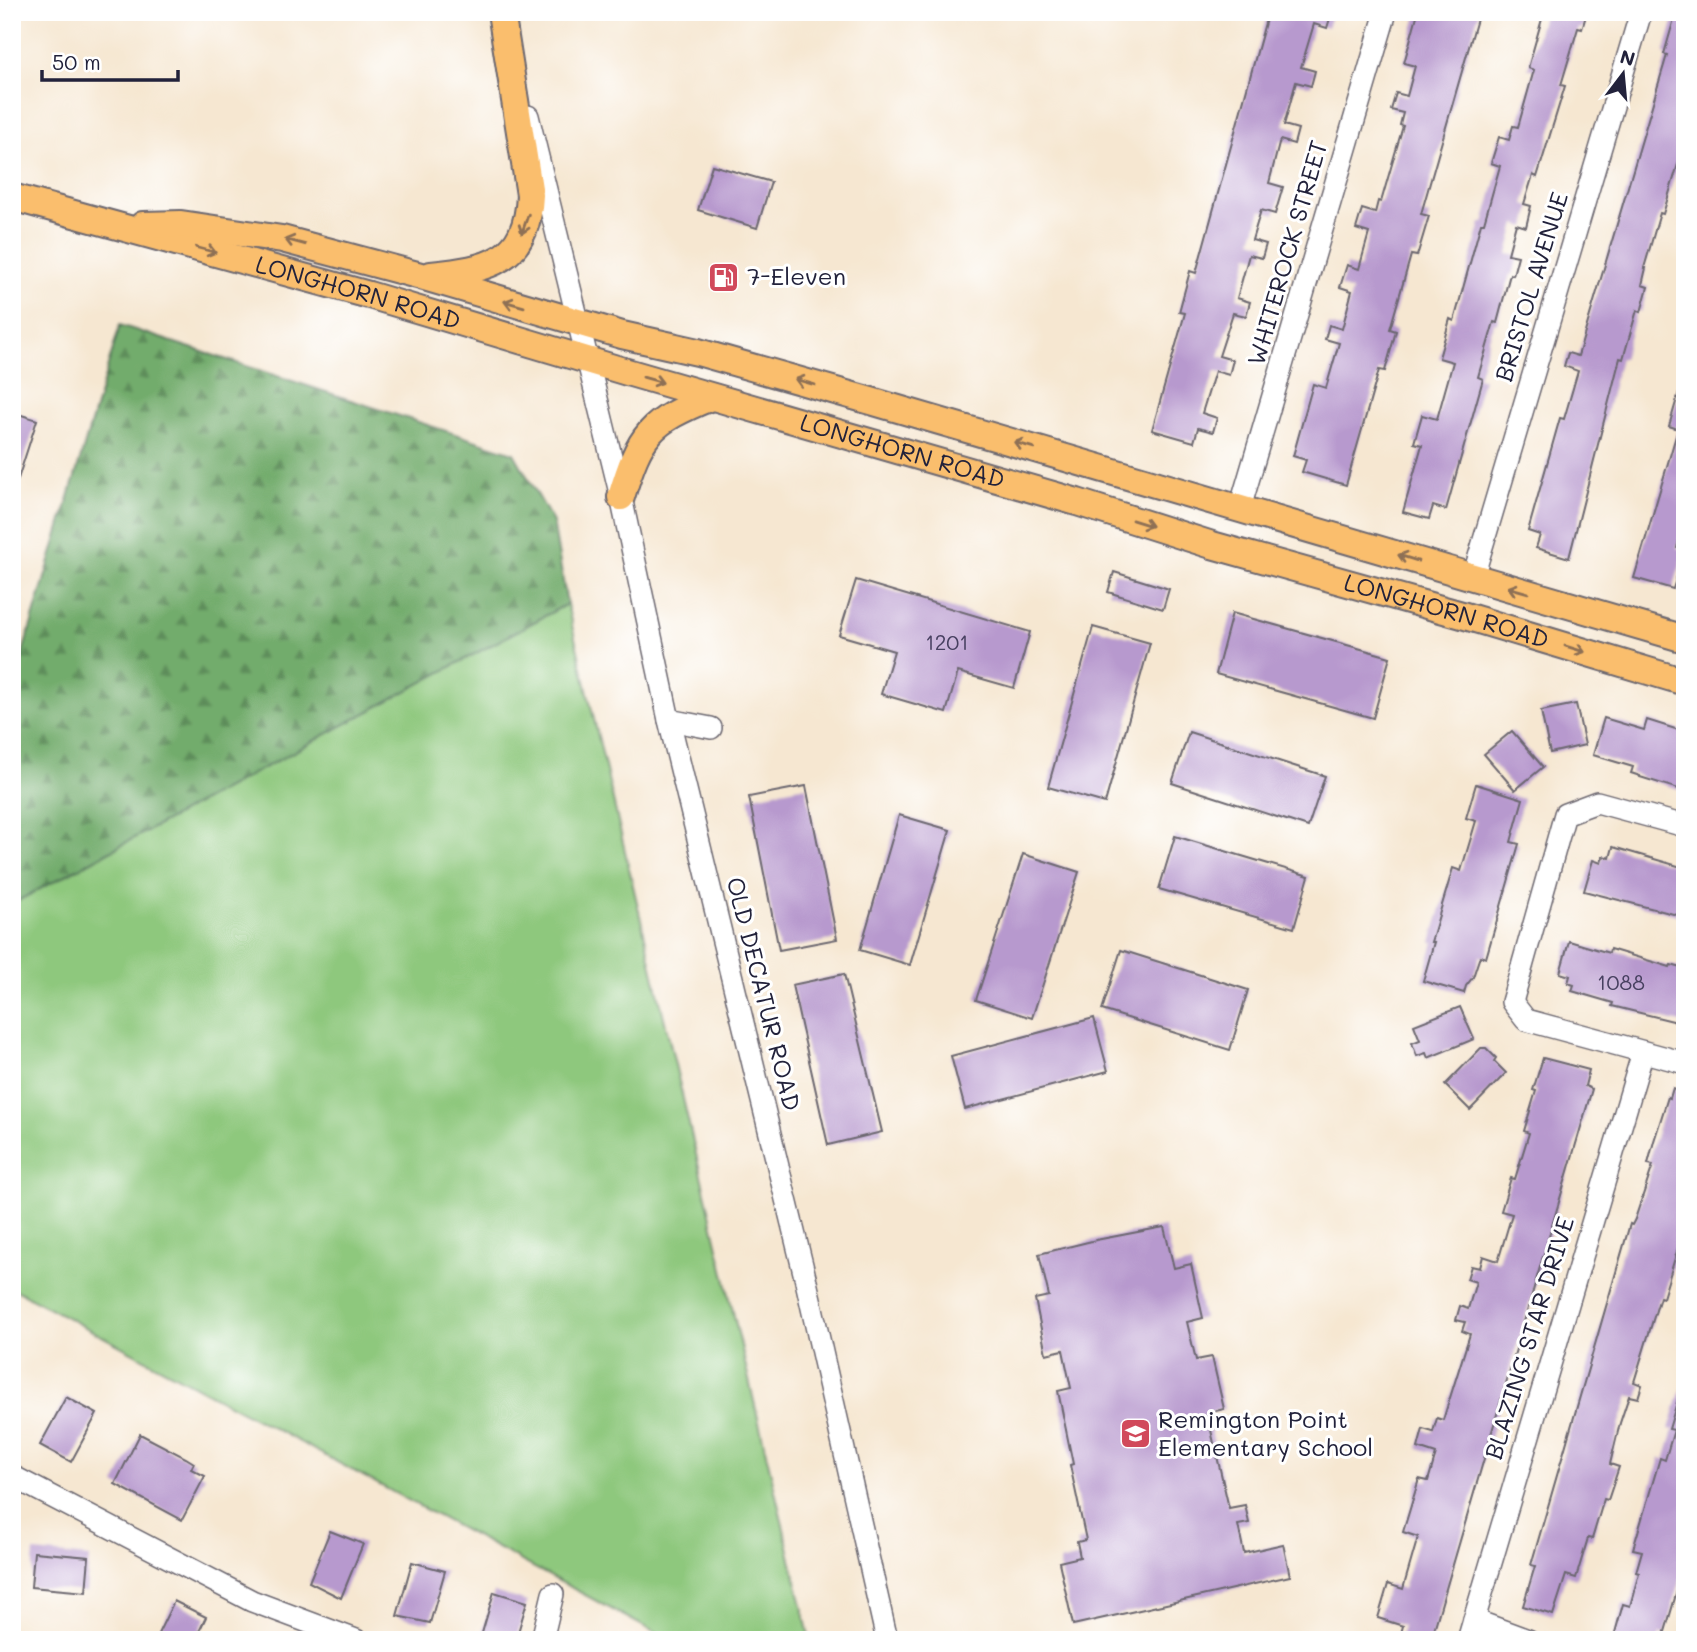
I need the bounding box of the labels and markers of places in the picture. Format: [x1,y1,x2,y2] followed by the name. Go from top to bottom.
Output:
[707,260,741,294] fuel station icon: 7-Eleven
[747,260,846,291] place label: 7-Eleven
[1158,1403,1373,1462] place label: Remington Point Elementary School
[1118,1417,1152,1451] school or university icon: Remington Point Elementary School

